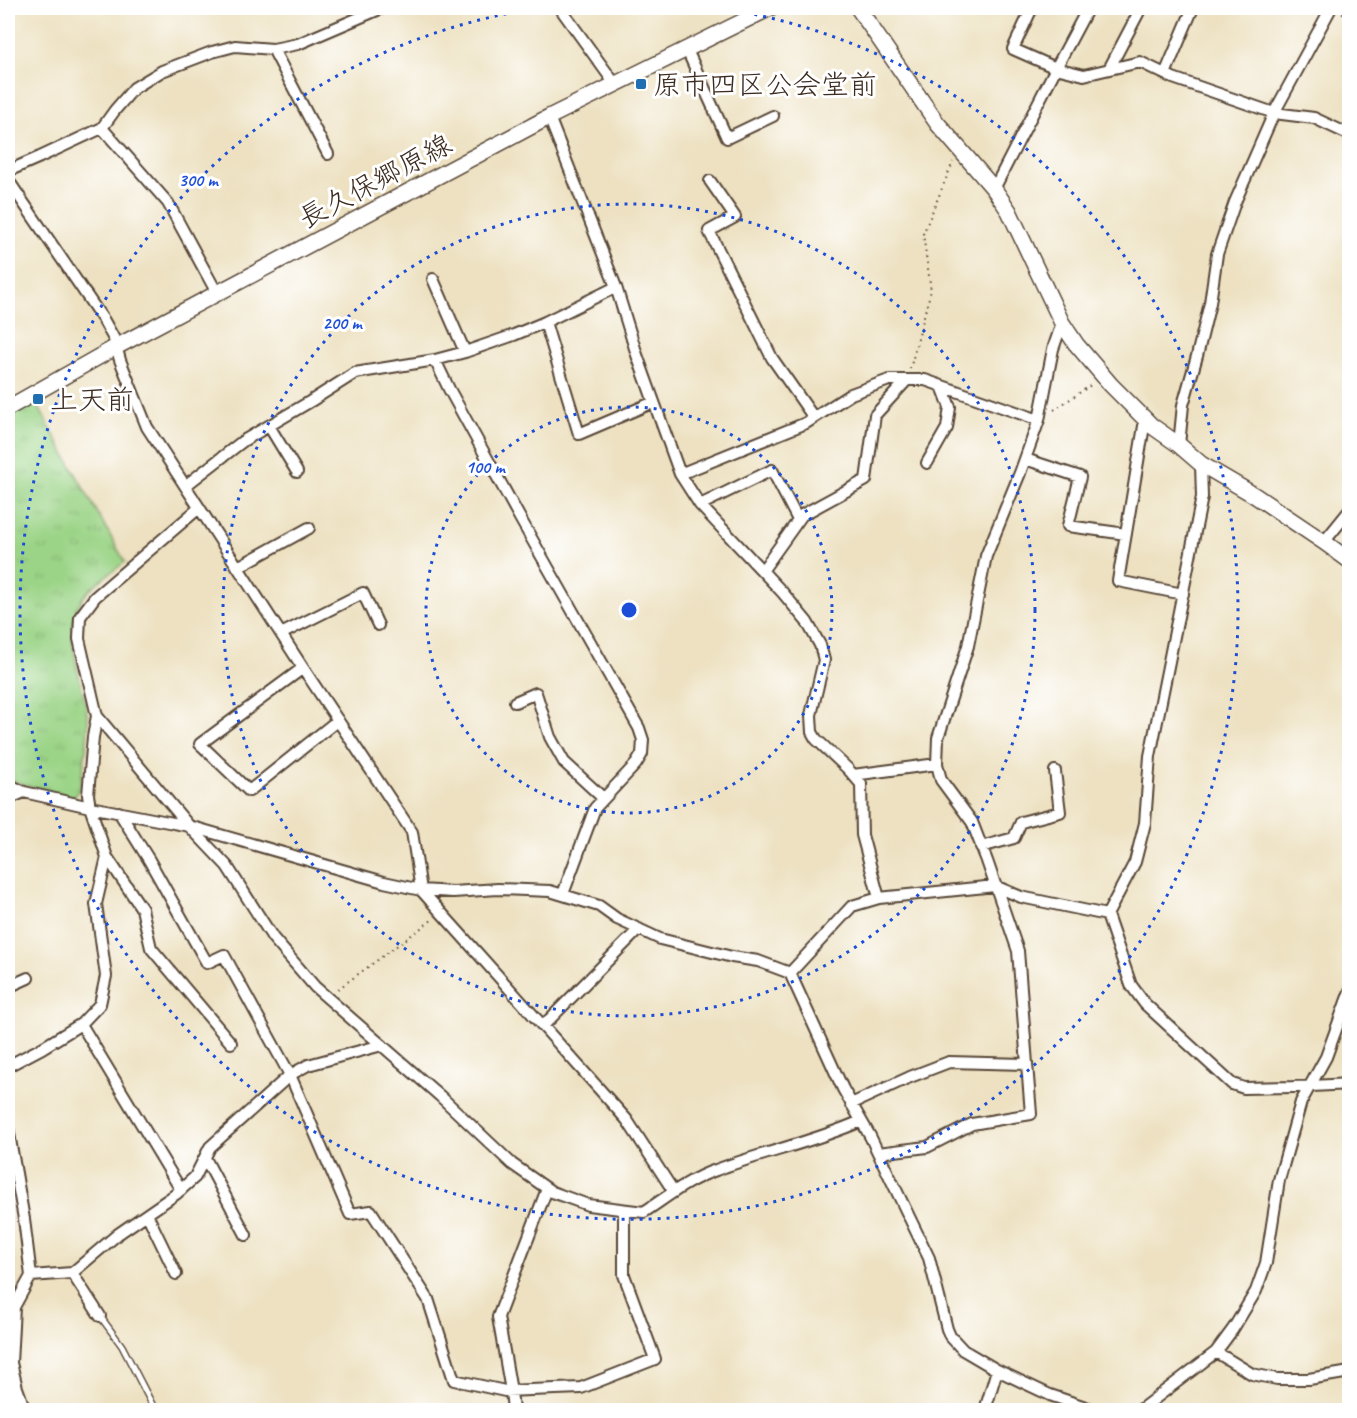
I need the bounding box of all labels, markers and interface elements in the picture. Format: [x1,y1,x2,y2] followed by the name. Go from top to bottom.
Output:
[653,67,877,102] place label: 原市四区公会堂前
[634,77,648,91] marker: 原市四区公会堂前
[293,126,457,236] street label: 長久保郷原線
[179,169,219,191] text: 300 m
[323,312,363,334] text: 200 m
[50,382,134,417] place label: 上天前
[31,392,45,406] marker: 上天前
[466,456,506,478] text: 100 m
[619,600,639,620] centre of rings

